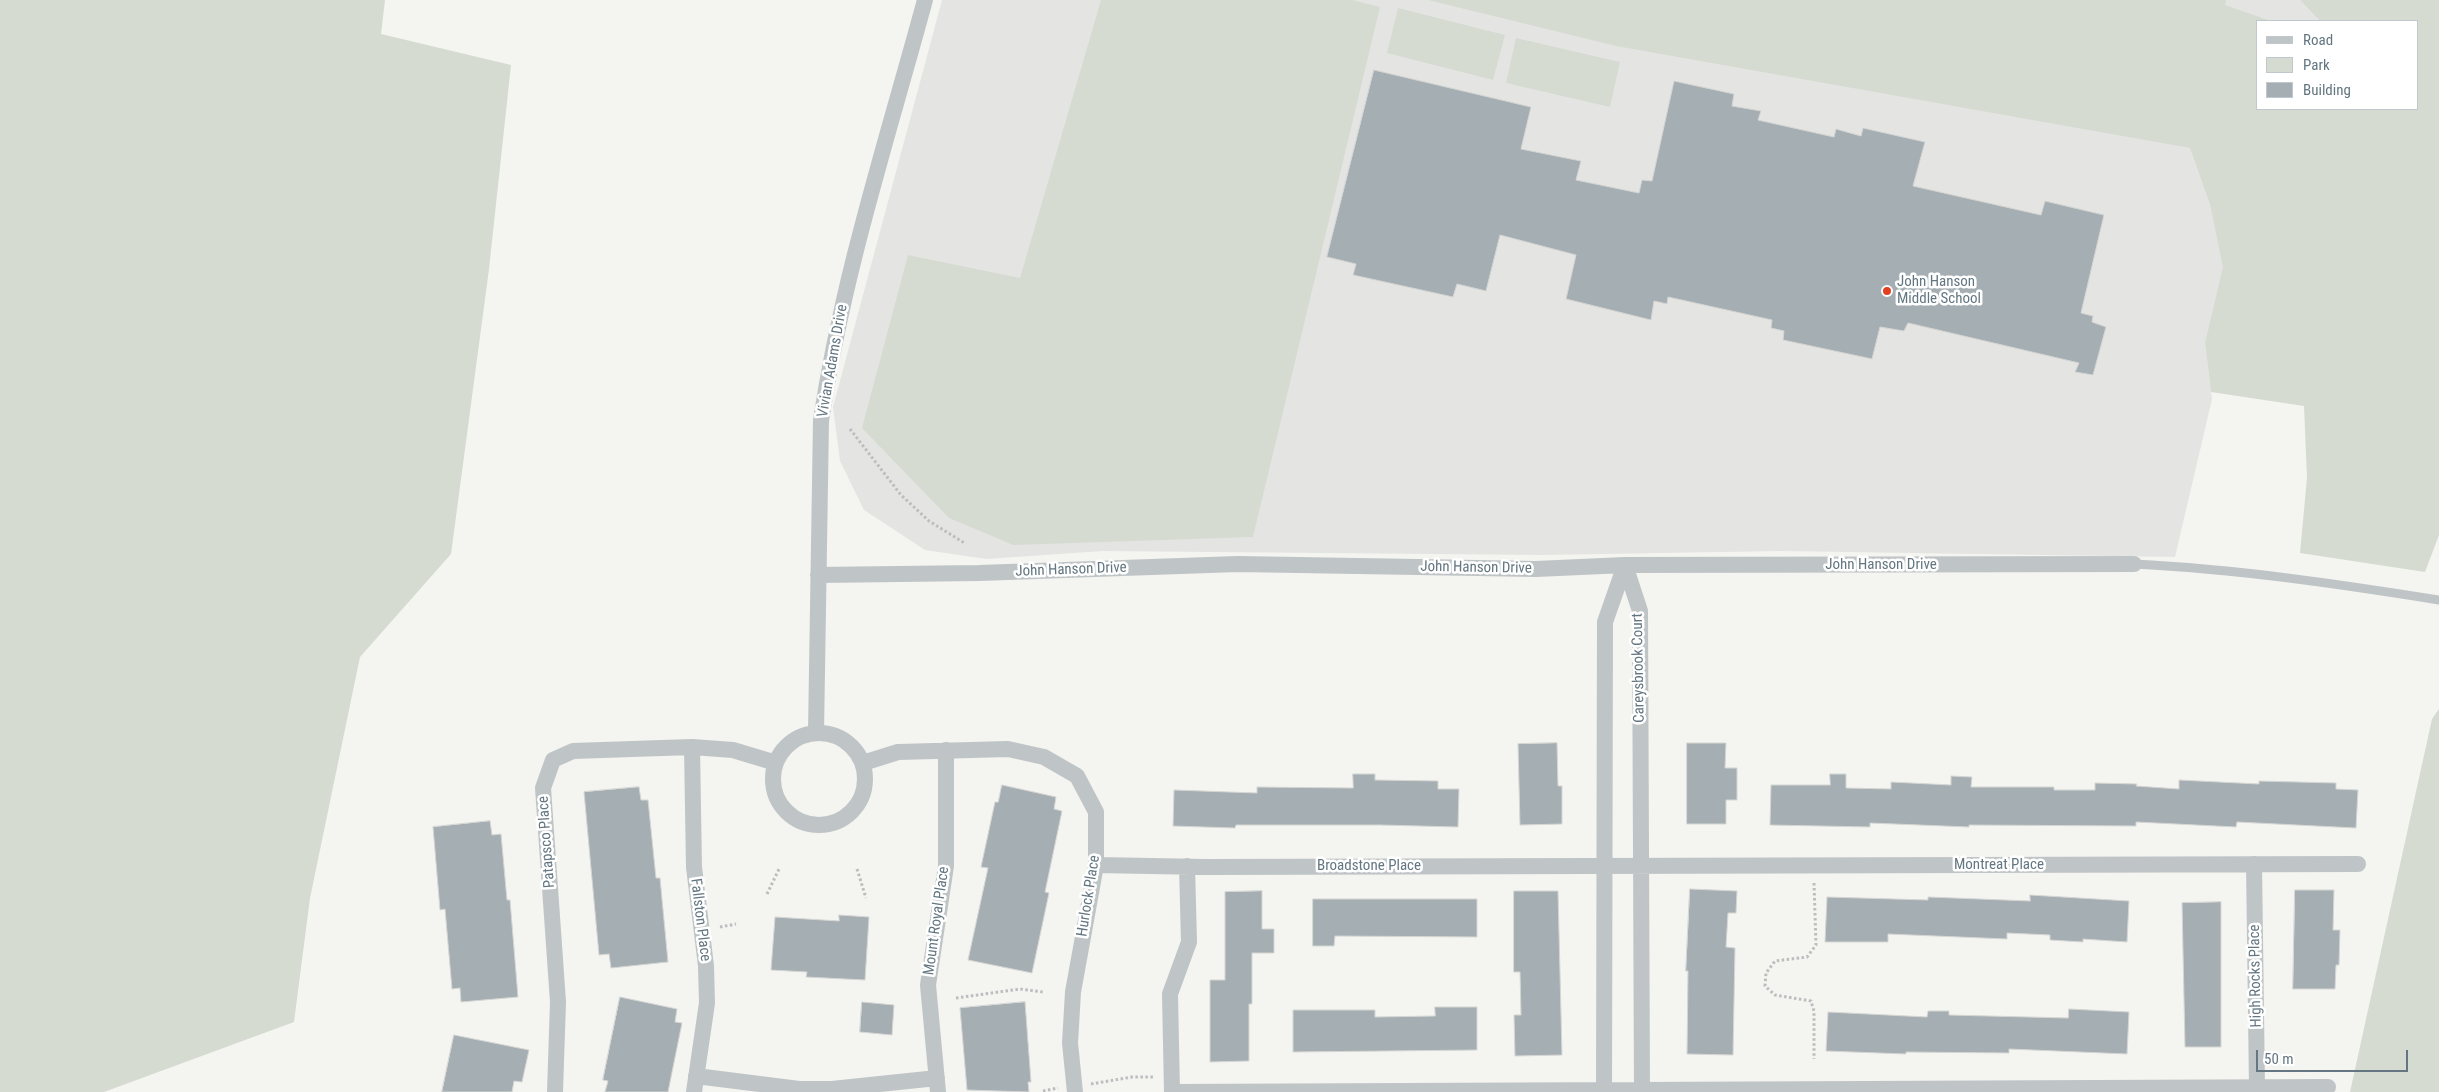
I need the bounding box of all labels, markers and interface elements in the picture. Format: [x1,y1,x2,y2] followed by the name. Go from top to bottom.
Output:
[2256,20,2419,110] legend
[2303,31,2333,49] text: Road
[2303,56,2330,74] text: Park
[2303,81,2351,99] text: Building
[1897,273,1981,308] place label: John Hanson Middle School
[1881,285,1893,297] marker: John Hanson Middle School
[814,303,852,419] street label: Vivian Adams Drive
[1825,556,1937,574] street label: John Hanson Drive
[1420,558,1532,578] street label: John Hanson Drive
[1015,559,1127,581] street label: John Hanson Drive
[1629,613,1649,723] street label: Careysbrook Court
[535,795,559,889] street label: Patapsco Place
[1074,854,1104,938] street label: Hurlock Place
[1954,856,2044,874] street label: Montreat Place
[1317,857,1421,875] street label: Broadstone Place
[920,865,954,977] street label: Mount Royal Place
[686,878,714,962] street label: Fallston Place
[2246,924,2266,1028] street label: High Rocks Place
[2259,1040,2412,1072] scale bar
[2264,1050,2294,1068] text: 50 m

